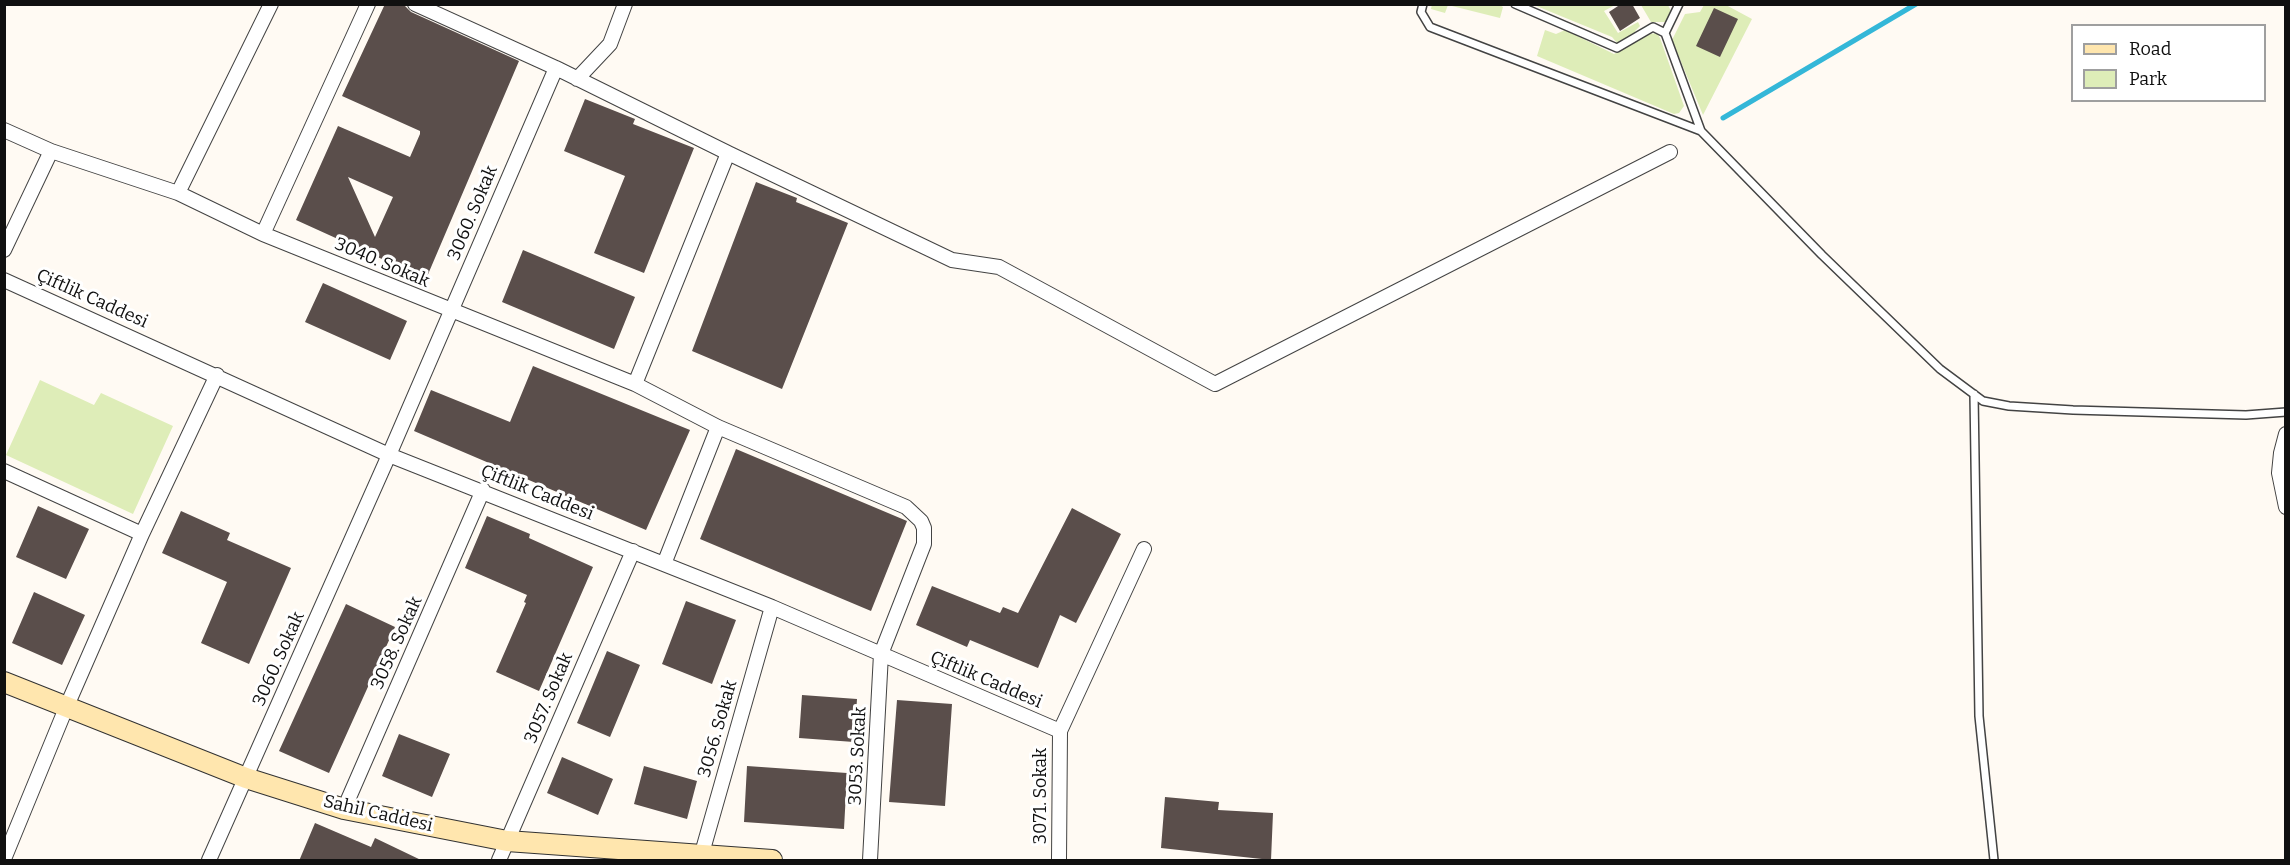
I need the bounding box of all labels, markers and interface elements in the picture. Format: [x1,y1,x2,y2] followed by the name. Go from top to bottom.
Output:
[2071,24,2266,102] legend
[2129,38,2171,60] text: Road
[2129,68,2167,90] text: Park
[443,162,503,264] street label: 3060. Sokak
[331,233,433,293] street label: 3040. Sokak
[33,265,151,333] street label: Çiftlik Caddesi
[477,461,597,525] street label: Çiftlik Caddesi
[367,593,427,693] street label: 3058. Sokak
[249,609,309,709] street label: 3060. Sokak
[927,647,1045,713] street label: Çiftlik Caddesi
[520,649,578,747] street label: 3057. Sokak
[694,678,742,780] street label: 3056. Sokak
[845,706,871,806] street label: 3053. Sokak
[1030,748,1052,844] street label: 3071. Sokak
[321,791,435,837] street label: Sahil Caddesi

